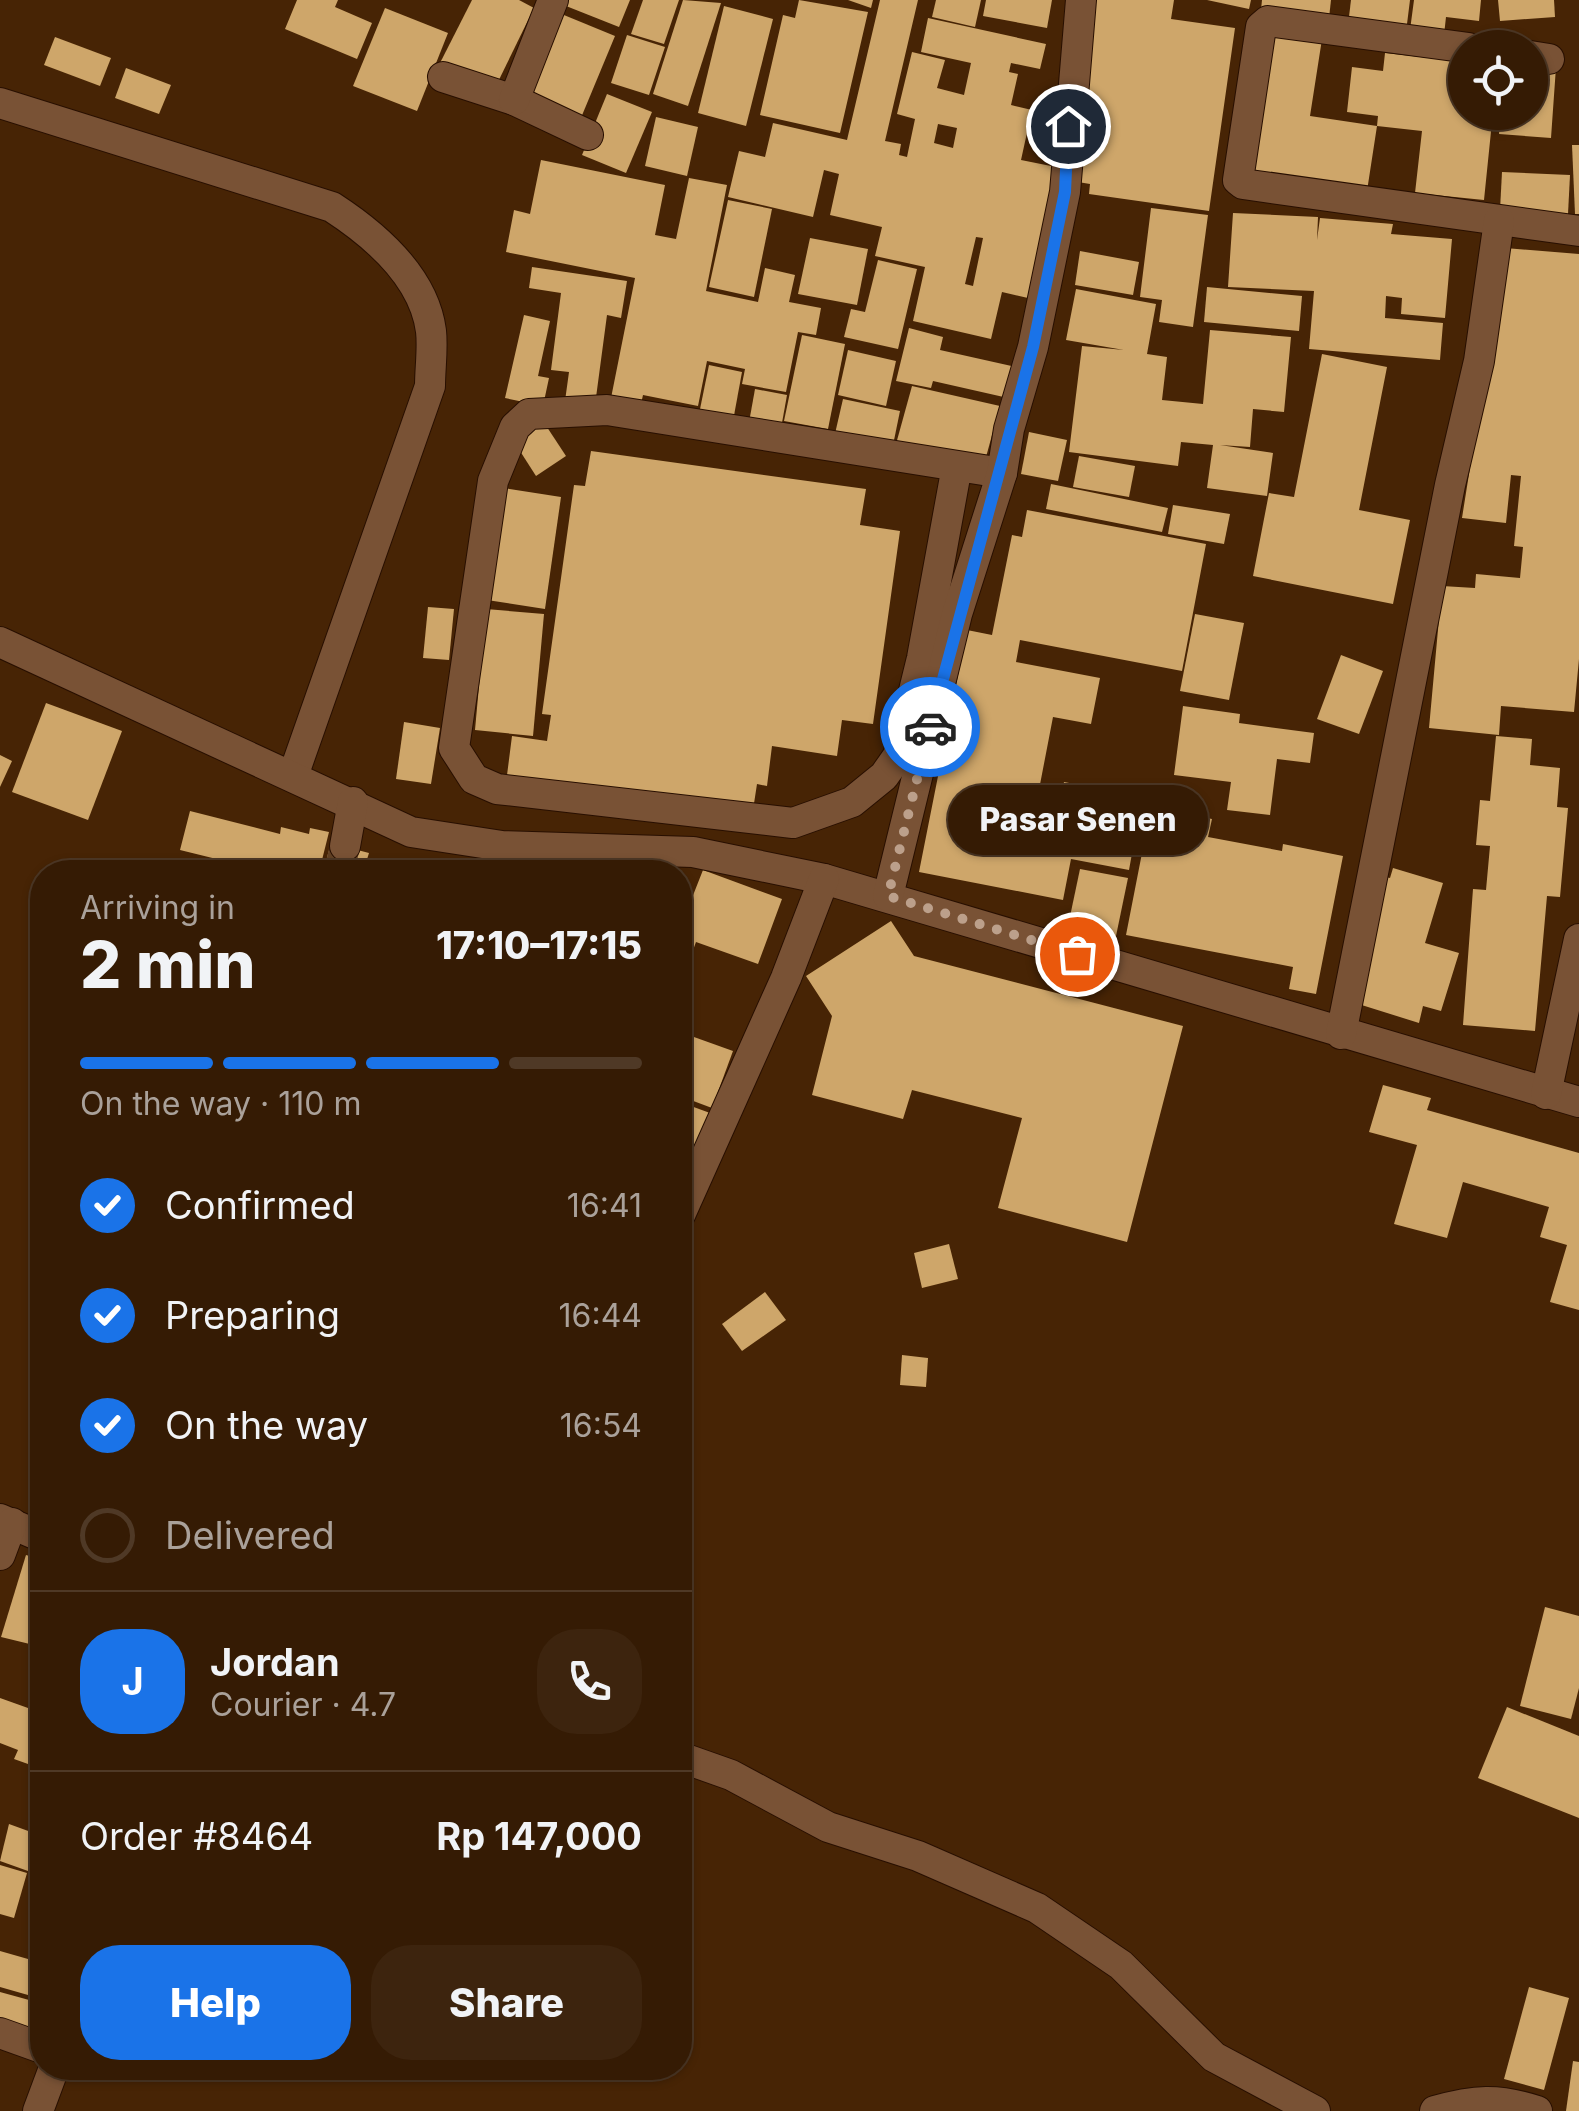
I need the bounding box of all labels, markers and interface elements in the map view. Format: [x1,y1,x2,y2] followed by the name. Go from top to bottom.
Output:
[1448,30,1548,130] map controls
[1448,30,1548,130] button: locate
[1026,84,1111,169] pin
[1041,99,1096,154] icon: home
[880,677,980,777] courier
[903,700,958,755] icon: car
[947,784,1207,854] callout: Pasar Senen
[980,800,1176,839] text: Pasar Senen
[80,888,235,927] text: Arriving in
[1035,912,1120,997] pin
[436,922,642,968] text: 17:10–17:15
[80,925,256,1004] text: 2 min
[1050,927,1105,982] icon: bag
[80,1084,362,1123] text: On the way · 110 m
[80,1178,135,1233] icon: check
[165,1182,355,1228] text: Confirmed
[567,1186,642,1225] text: 16:41
[80,1288,135,1343] icon: check
[165,1292,340,1338] text: Preparing
[559,1296,642,1335] text: 16:44
[80,1398,135,1453] icon: check
[165,1402,368,1448] text: On the way
[560,1406,642,1445] text: 16:54
[165,1512,335,1558] text: Delivered
[537,1629,642,1734] button: phone
[210,1639,340,1685] text: Jordan
[121,1658,144,1704] text: J
[210,1685,396,1724] text: Courier · 4.7
[80,1813,313,1859] text: Order #8464
[436,1813,642,1859] text: Rp 147,000
[80,1945,351,2060] button: Help
[371,1945,642,2060] button: Share

